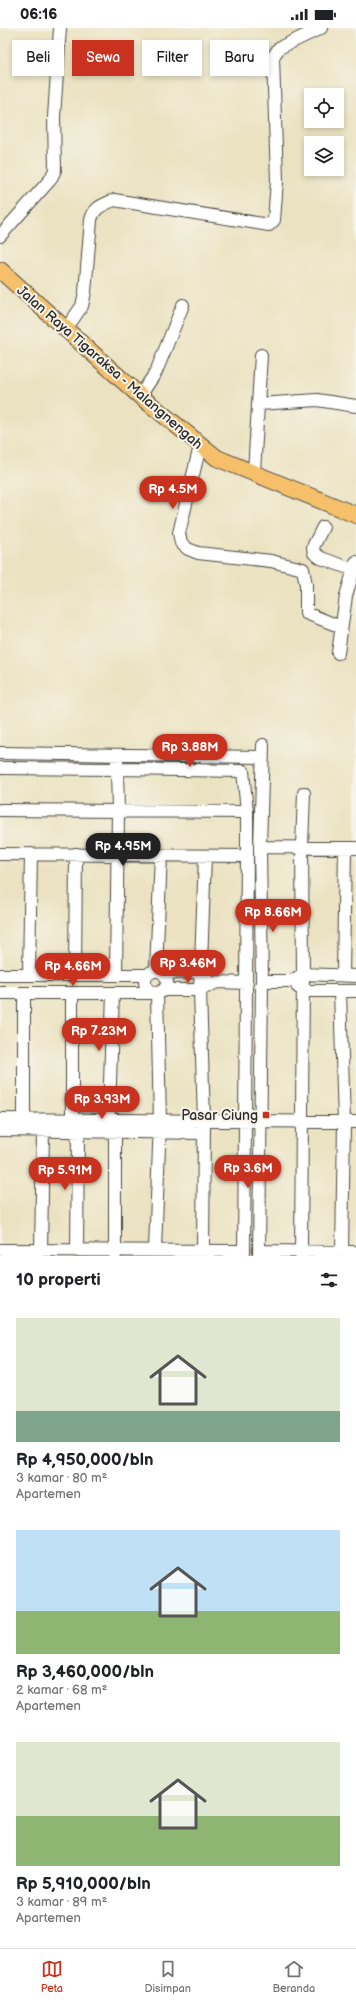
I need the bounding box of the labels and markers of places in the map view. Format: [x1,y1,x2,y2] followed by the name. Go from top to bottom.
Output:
[136,476,210,510] pin: Rp 4.5M
[149,734,231,768] pin: Rp 3.88M
[82,833,164,867] pin: Rp 4.95M
[232,899,314,933] pin: Rp 8.66M
[147,950,229,984] pin: Rp 3.46M
[32,953,114,987] pin: Rp 4.66M
[58,1018,140,1052] pin: Rp 7.23M
[61,1086,143,1120] pin: Rp 3.93M
[181,1107,258,1124] place label: Pasar Ciung
[261,1110,271,1120] marker: Pasar Ciung
[211,1155,285,1189] pin: Rp 3.6M
[24,1157,106,1191] pin: Rp 5.91M

